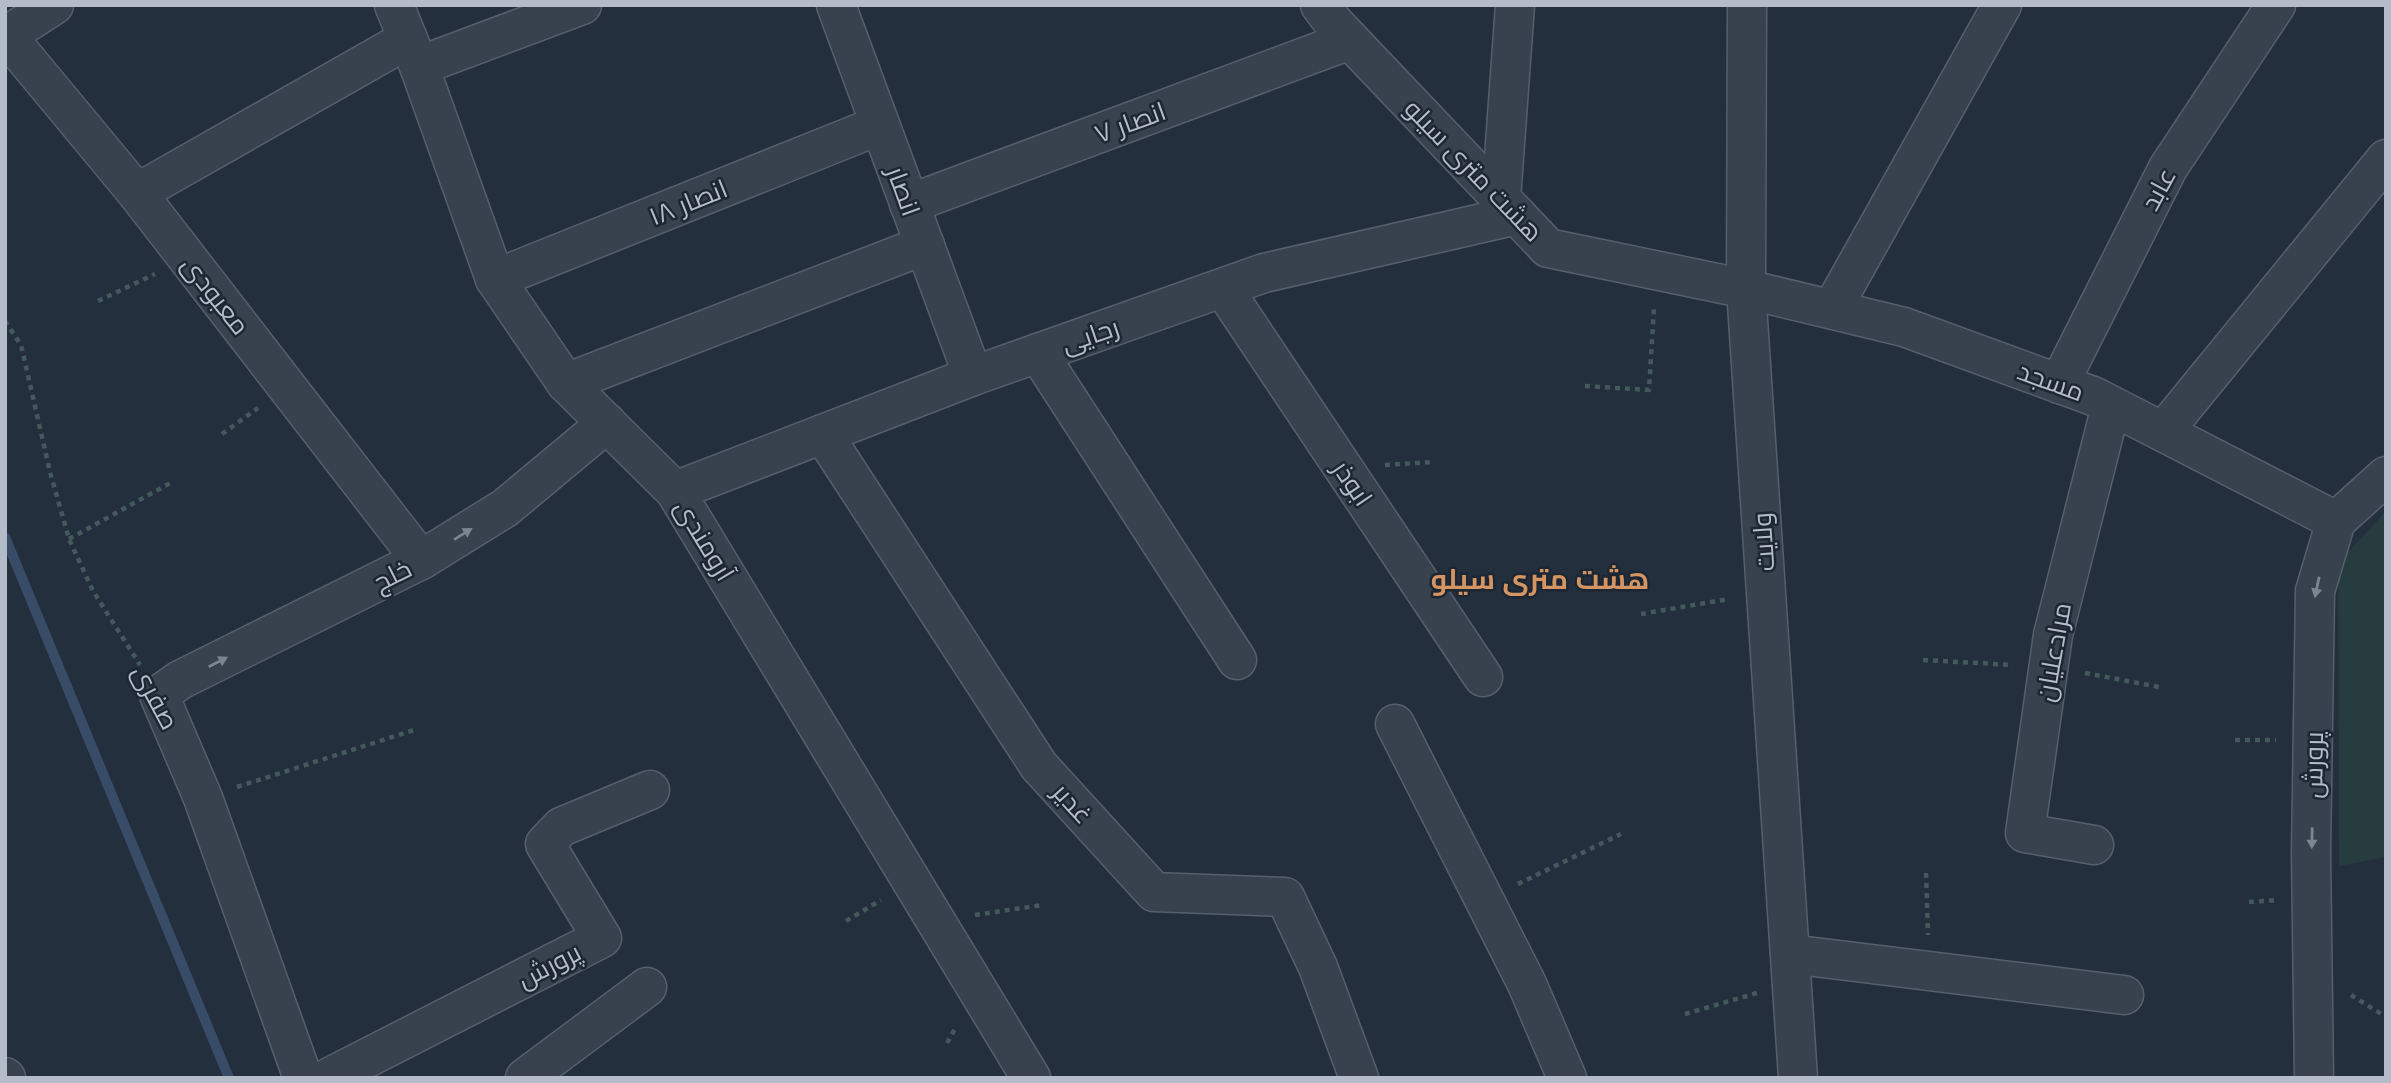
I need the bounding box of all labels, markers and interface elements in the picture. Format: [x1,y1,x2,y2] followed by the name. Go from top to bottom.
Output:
[1398,92,1550,248] street label: هشت متری سیلو
[1090,94,1170,150] street label: انصار ۷
[879,160,928,220] street label: انصار
[2133,162,2183,216] street label: عابد
[644,171,732,233] street label: انصار ۱۸
[175,249,257,341] street label: معبودی
[1057,310,1123,360] street label: رجایی
[2013,354,2089,408] street label: مسجد
[1325,452,1380,512] street label: ابوذر
[668,493,742,587] street label: آرومندی
[1744,511,1782,573] street label: ولایت
[454,528,473,541] one-way arrow
[367,552,417,599] street label: خلج
[1431,561,1649,596] district label: هشت متری سیلو
[2312,576,2323,598] one-way arrow
[2028,600,2078,704] street label: مرادعلیان
[208,656,228,667] one-way arrow
[125,659,187,735] street label: صفری
[2296,731,2331,799] street label: پرورش
[1045,774,1100,830] street label: غدیر
[2306,828,2317,850] one-way arrow
[512,935,587,996] street label: پرورش

